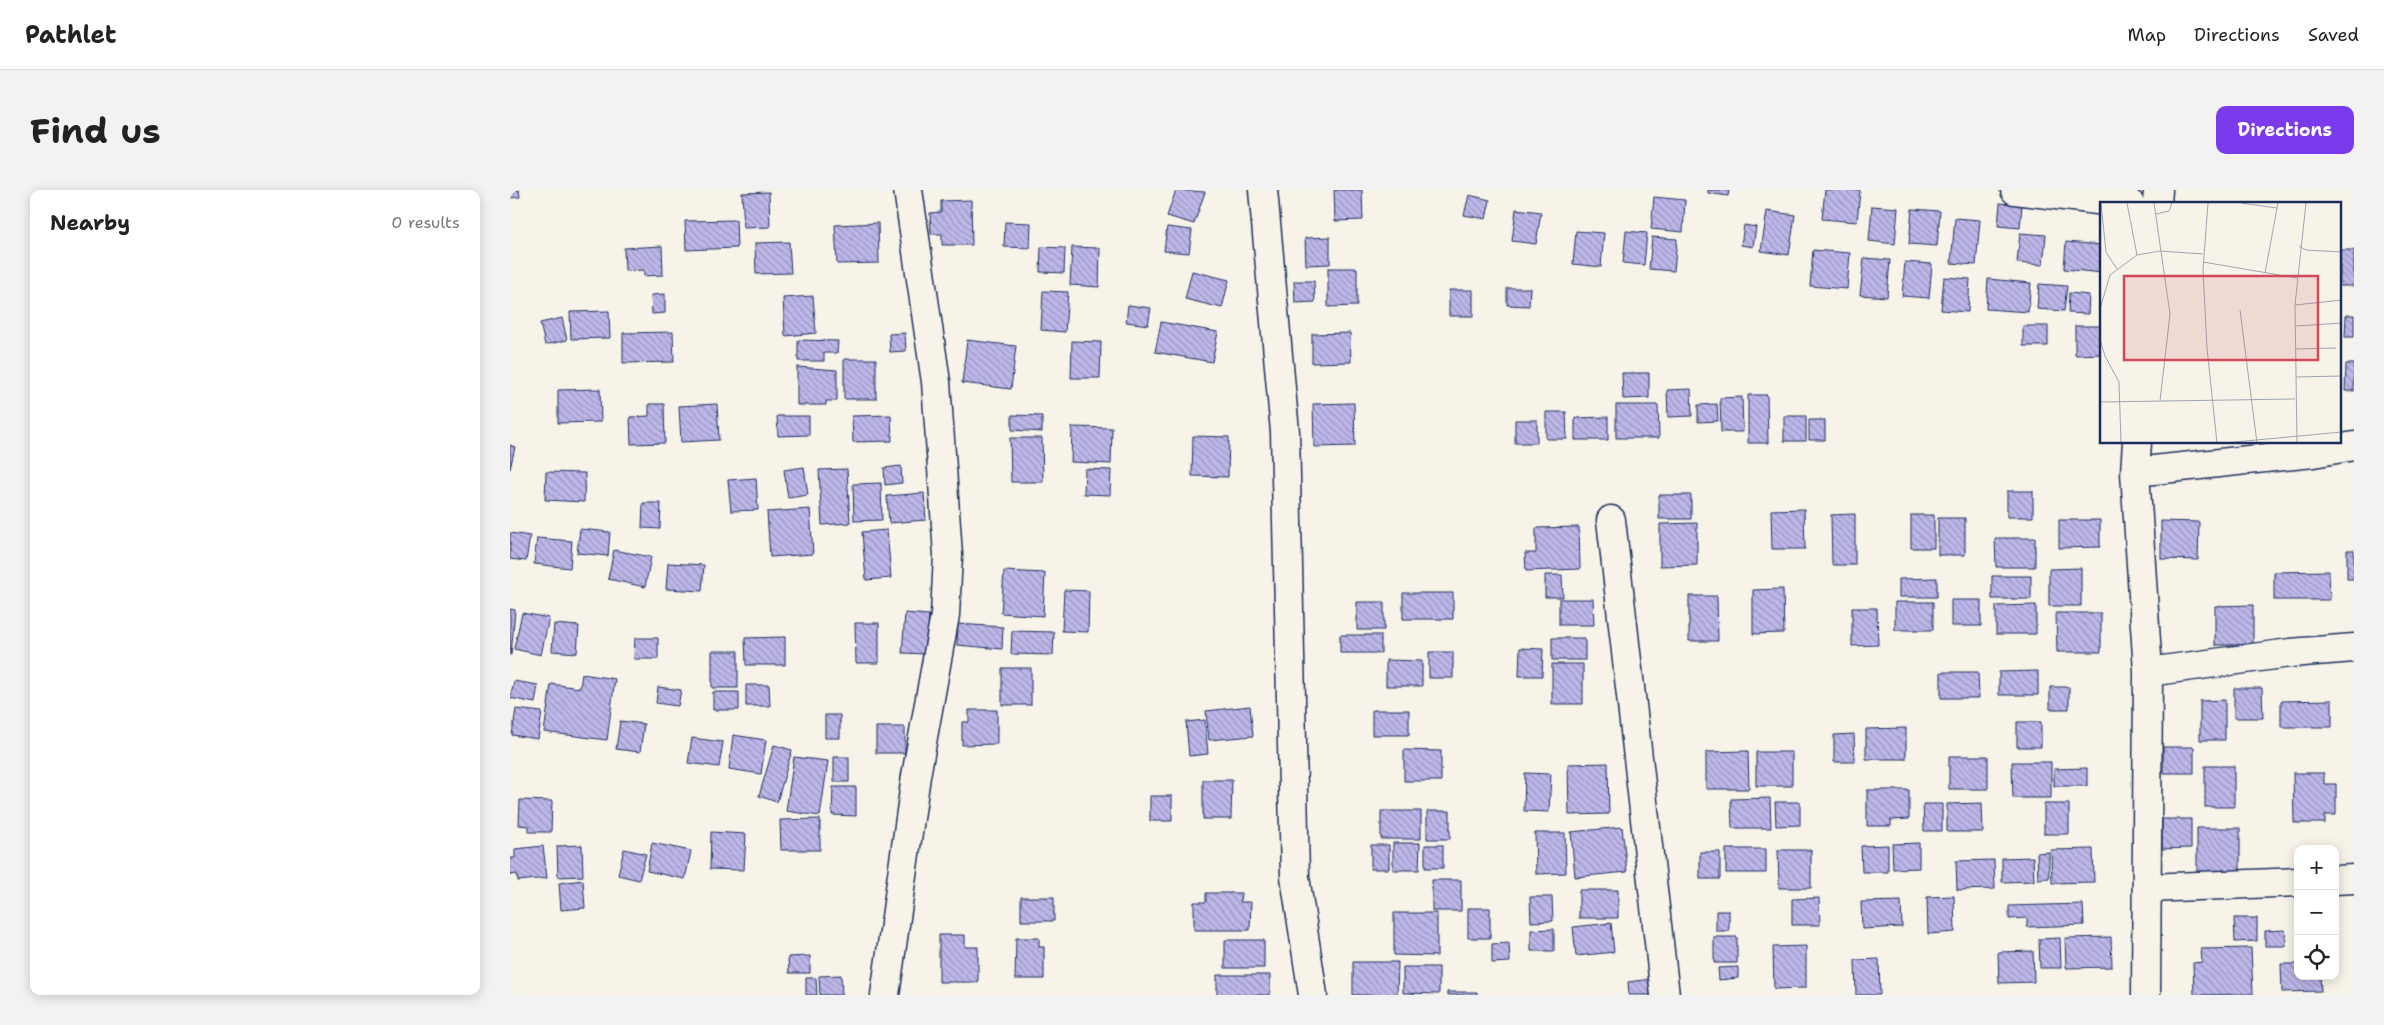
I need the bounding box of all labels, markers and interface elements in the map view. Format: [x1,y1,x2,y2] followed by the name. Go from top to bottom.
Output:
[25,19,116,51] text: Pathlet
[2128,23,2166,47] text: Map
[2194,23,2280,47] text: Directions
[2308,23,2359,47] text: Saved
[2216,106,2354,154] button: Directions
[30,107,161,154] text: Find us
[2100,202,2342,444] inset map
[50,209,130,237] text: Nearby
[391,212,460,233] text: 0 results
[2294,845,2339,980] map controls
[2294,845,2339,890] button: +
[2294,890,2339,935] button: −
[2294,935,2339,980] button: locate

